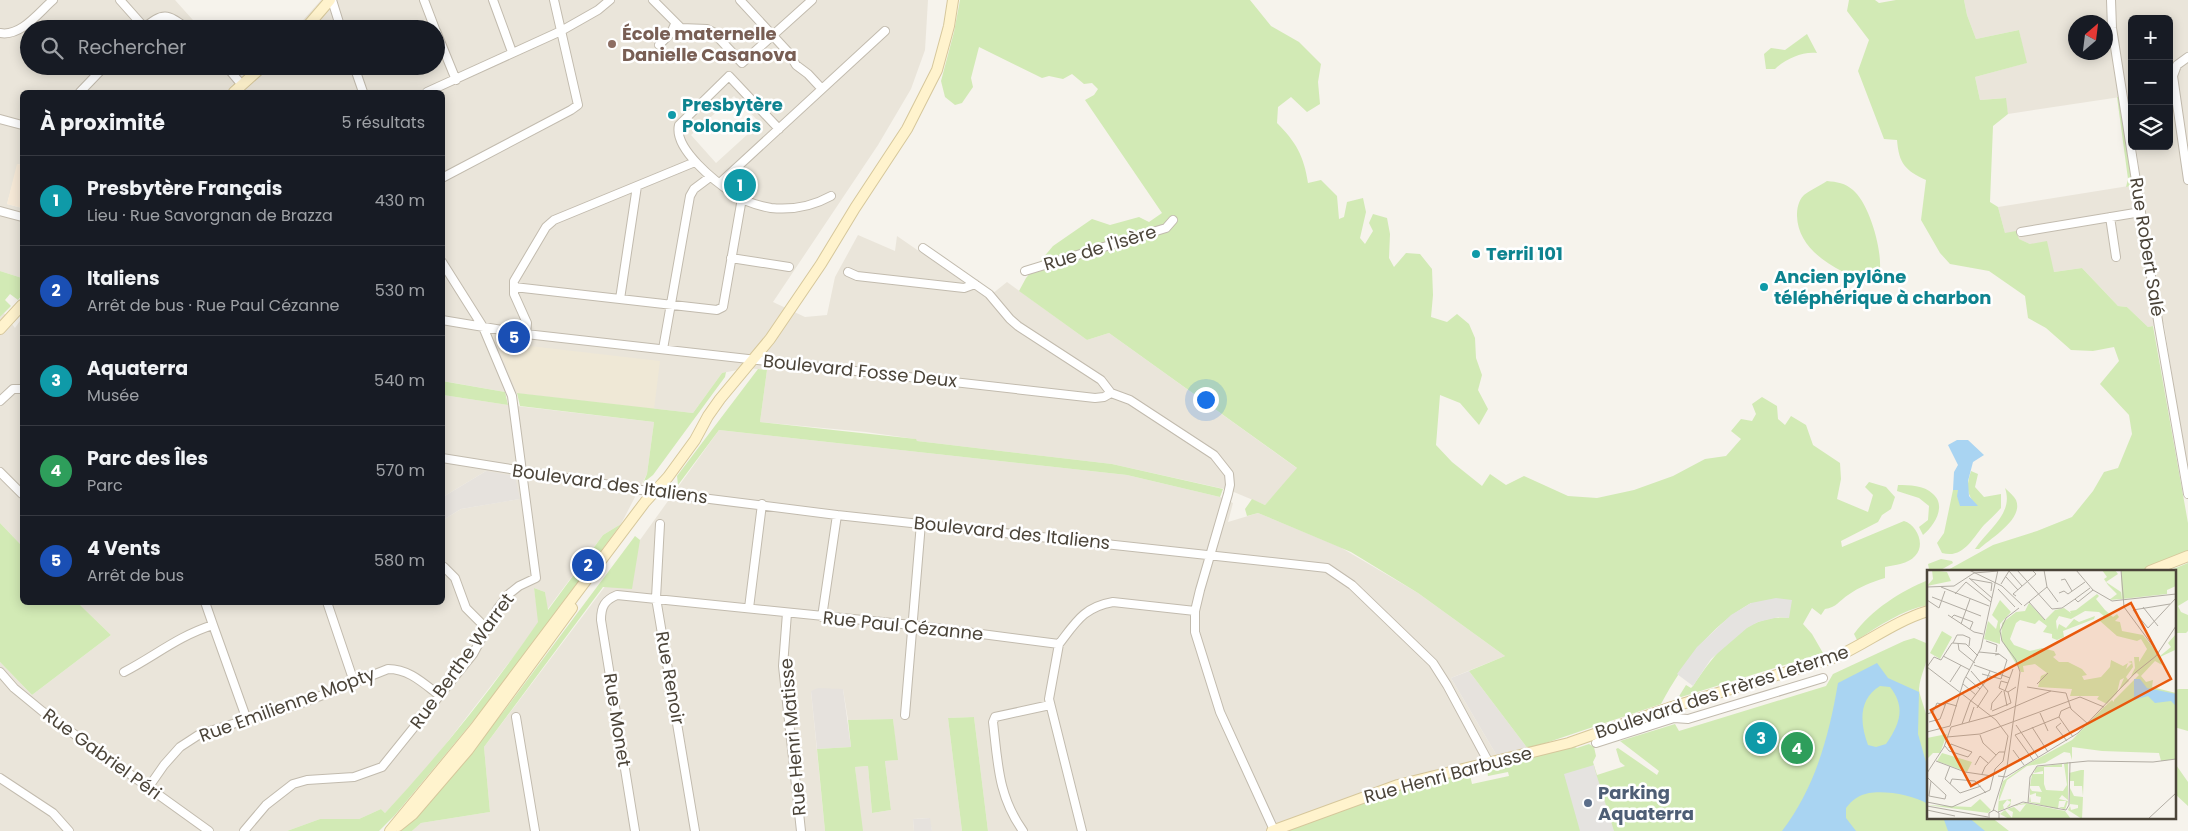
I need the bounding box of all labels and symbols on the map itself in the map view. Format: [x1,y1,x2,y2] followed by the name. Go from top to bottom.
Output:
[2068,15,2113,60] north arrow
[622,21,797,67] place label: École maternelle Danielle Casanova
[606,38,618,50] marker: École maternelle Danielle Casanova
[682,92,783,138] place label: Presbytère Polonais
[666,109,678,121] marker: Presbytère Polonais
[724,166,756,204] pin: 1
[2124,176,2171,318] street label: Rue Robert Salé
[1040,219,1159,277] street label: Rue de l'Isère
[1486,241,1563,266] place label: Terril 101
[1470,248,1482,260] marker: Terril 101
[1774,264,1991,310] place label: Ancien pylône téléphérique à charbon
[1758,281,1770,293] marker: Ancien pylône téléphérique à charbon
[498,318,530,356] pin: 5
[762,348,959,393] street label: Boulevard Fosse Deux
[1193,387,1219,413] your location
[511,457,709,510] street label: Boulevard des Italiens
[913,510,1111,555] street label: Boulevard des Italiens
[572,546,604,584] pin: 2
[1927,570,2176,818] inset map
[404,588,519,734] street label: Rue Berthe Warret
[821,605,985,646] street label: Rue Paul Cézanne
[650,629,691,727] street label: Rue Renoir
[1592,639,1852,744] street label: Boulevard des Frères Leterme
[773,657,812,817] street label: Rue Henri Matisse
[195,661,378,748] street label: Rue Emilienne Mopty
[598,671,637,769] street label: Rue Monet
[38,702,167,805] street label: Rue Gabriel Péri
[1745,719,1777,757] pin: 3
[1781,729,1813,767] pin: 4
[1361,740,1535,809] street label: Rue Henri Barbusse
[1598,780,1694,826] place label: Parking Aquaterra
[1582,797,1594,809] marker: Parking Aquaterra

